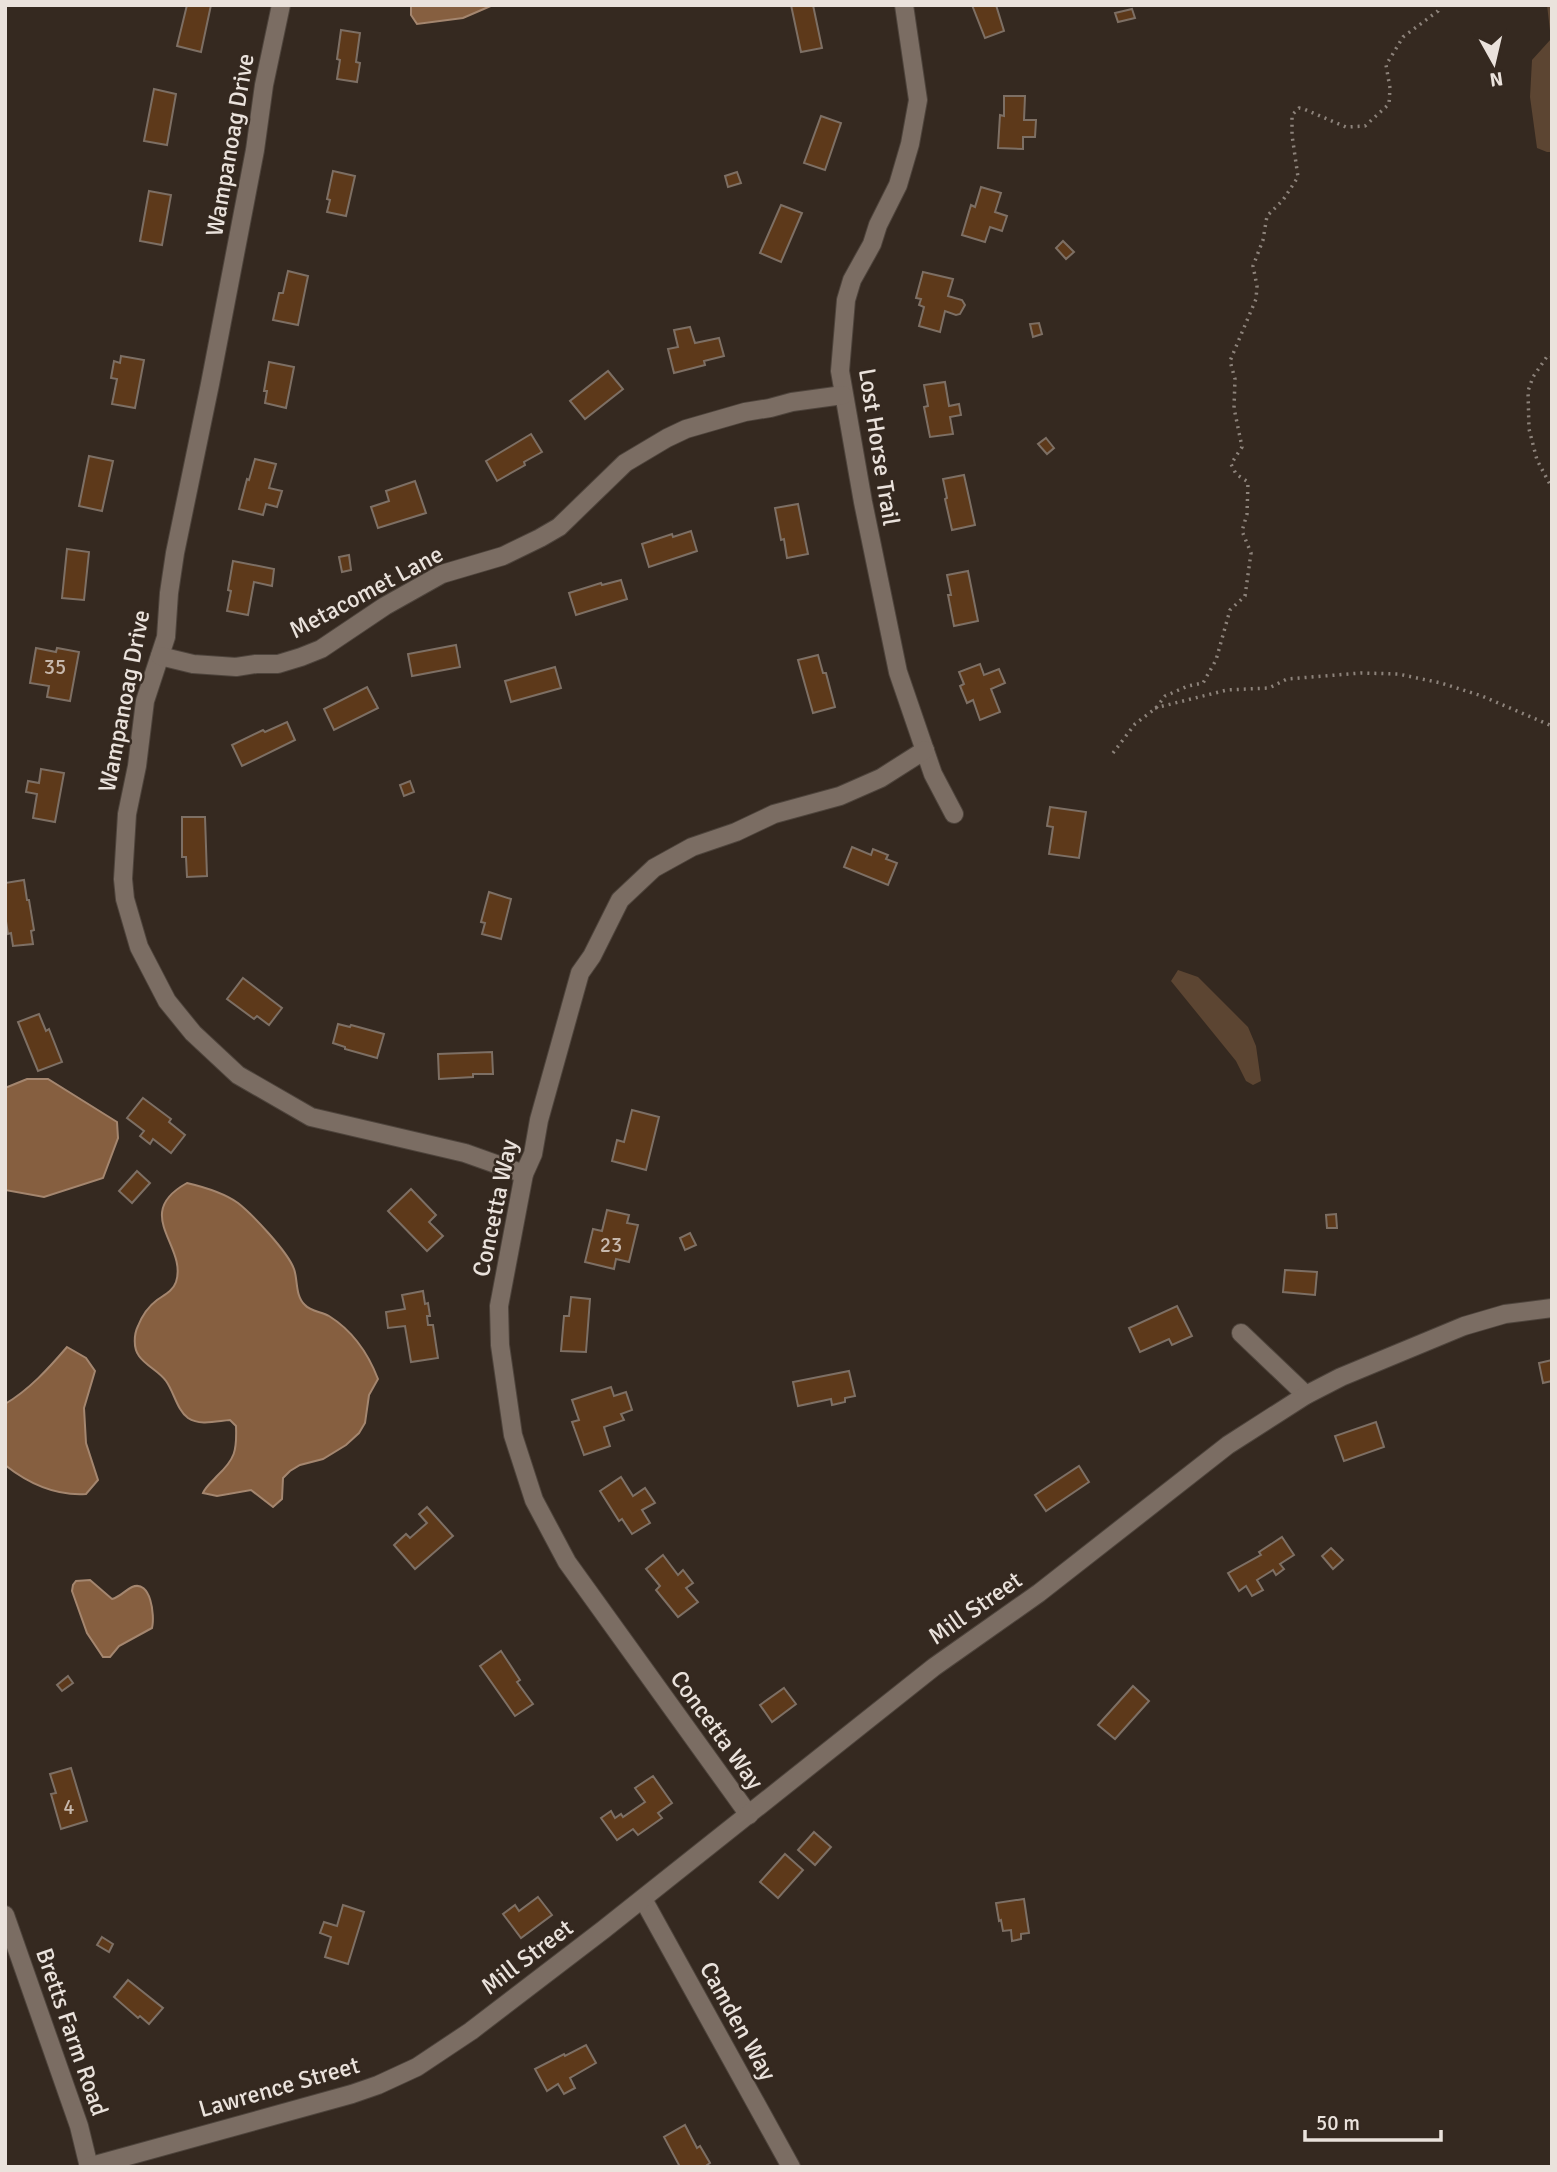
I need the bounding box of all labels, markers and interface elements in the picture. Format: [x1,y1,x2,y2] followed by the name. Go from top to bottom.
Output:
[1459,28,1529,98] north arrow
[199,51,261,239] street label: Wampanoag Drive
[1488,66,1504,92] text: N
[852,366,906,528] street label: Lost Horse Trail
[284,539,448,645] street label: Metacomet Lane
[92,607,156,795] street label: Wampanoag Drive
[44,654,66,680] house number: 35
[466,1136,524,1280] street label: Concetta Way
[600,1232,622,1258] house number: 23
[922,1565,1028,1651] street label: Mill Street
[664,1665,770,1795] street label: Concetta Way
[63,1794,75,1820] house number: 4
[475,1913,579,2001] street label: Mill Street
[29,1944,115,2120] street label: Bretts Farm Road
[693,1956,783,2086] street label: Camden Way
[195,2050,363,2124] street label: Lawrence Street
[1305,2098,1442,2142] scale bar
[1316,2110,1360,2136] text: 50 m

